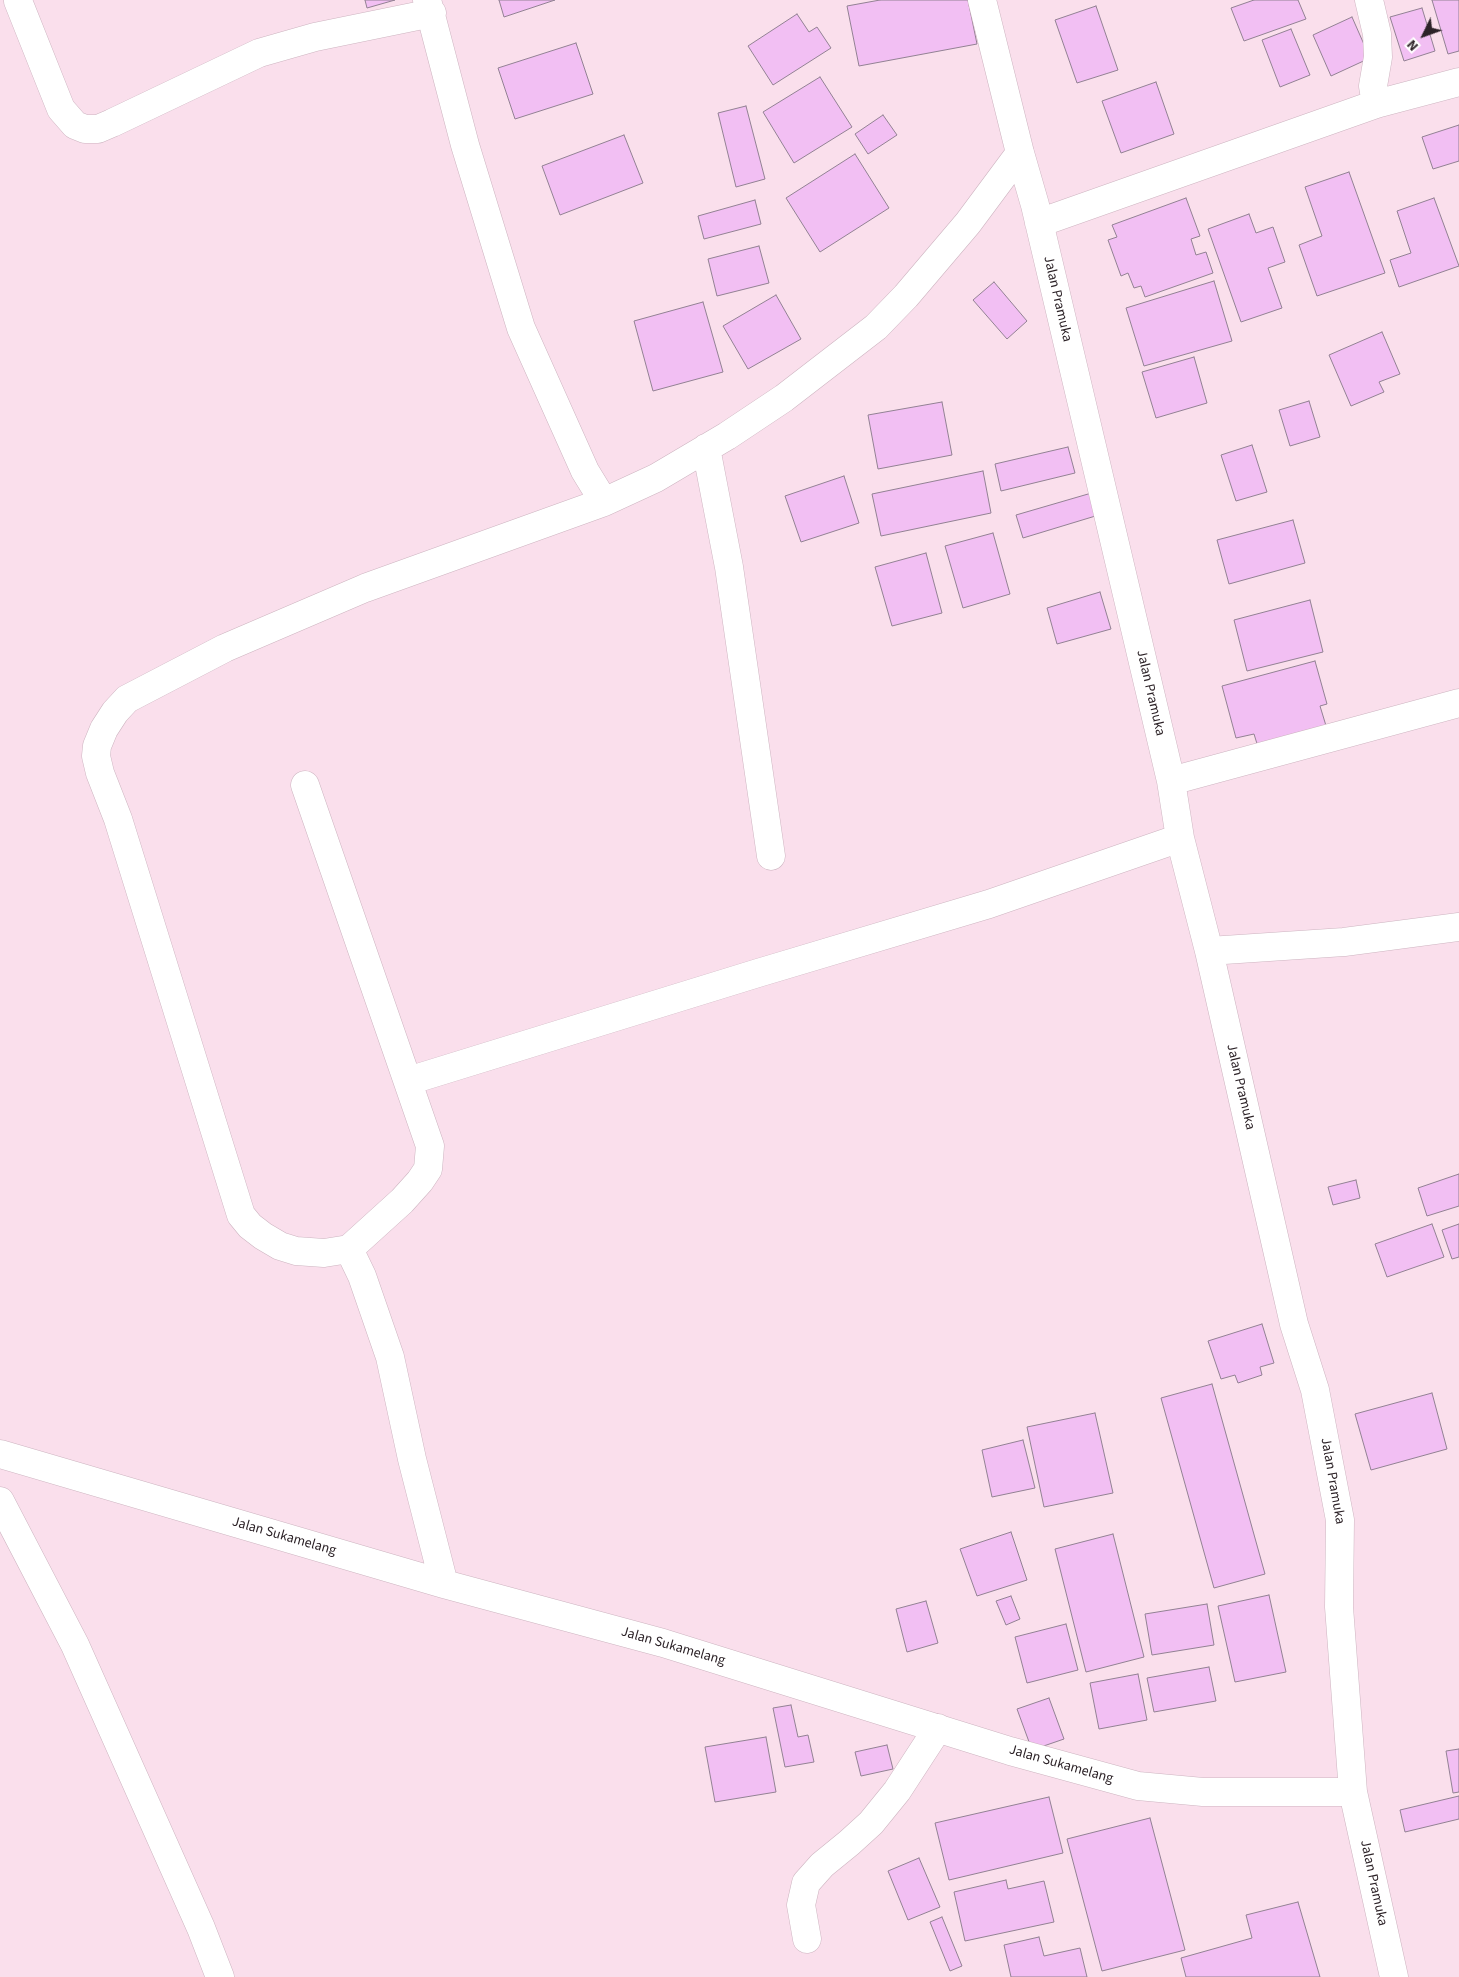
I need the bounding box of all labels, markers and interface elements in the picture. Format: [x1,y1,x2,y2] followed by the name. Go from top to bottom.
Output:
[1399,10,1449,60] north arrow
[1402,35,1423,55] text: N
[1039,255,1075,343] street label: Jalan Pramuka
[1132,649,1168,737] street label: Jalan Pramuka
[1222,1043,1258,1131] street label: Jalan Pramuka
[1316,1436,1348,1526] street label: Jalan Pramuka
[230,1514,338,1560] street label: Jalan Sukamelang
[619,1624,727,1670] street label: Jalan Sukamelang
[1007,1742,1115,1788] street label: Jalan Sukamelang
[1356,1838,1390,1928] street label: Jalan Pramuka

